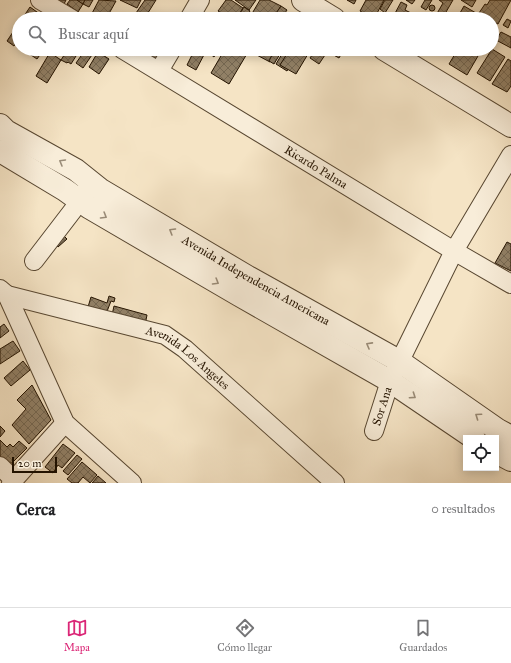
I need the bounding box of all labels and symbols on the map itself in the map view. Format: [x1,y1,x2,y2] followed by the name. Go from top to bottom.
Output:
[282,142,351,192] street label: Ricardo Palma
[59,160,66,167] one-way arrow
[100,211,107,219] one-way arrow
[169,229,176,236] one-way arrow
[179,232,333,329] street label: Avenida Independencia Americana
[212,277,219,285] one-way arrow
[143,323,232,392] street label: Avenida Los Angeles
[366,342,374,349] one-way arrow
[369,384,395,427] street label: Sor Ana
[409,392,416,399] one-way arrow
[475,413,482,421] one-way arrow
[12,455,57,474] scale bar

